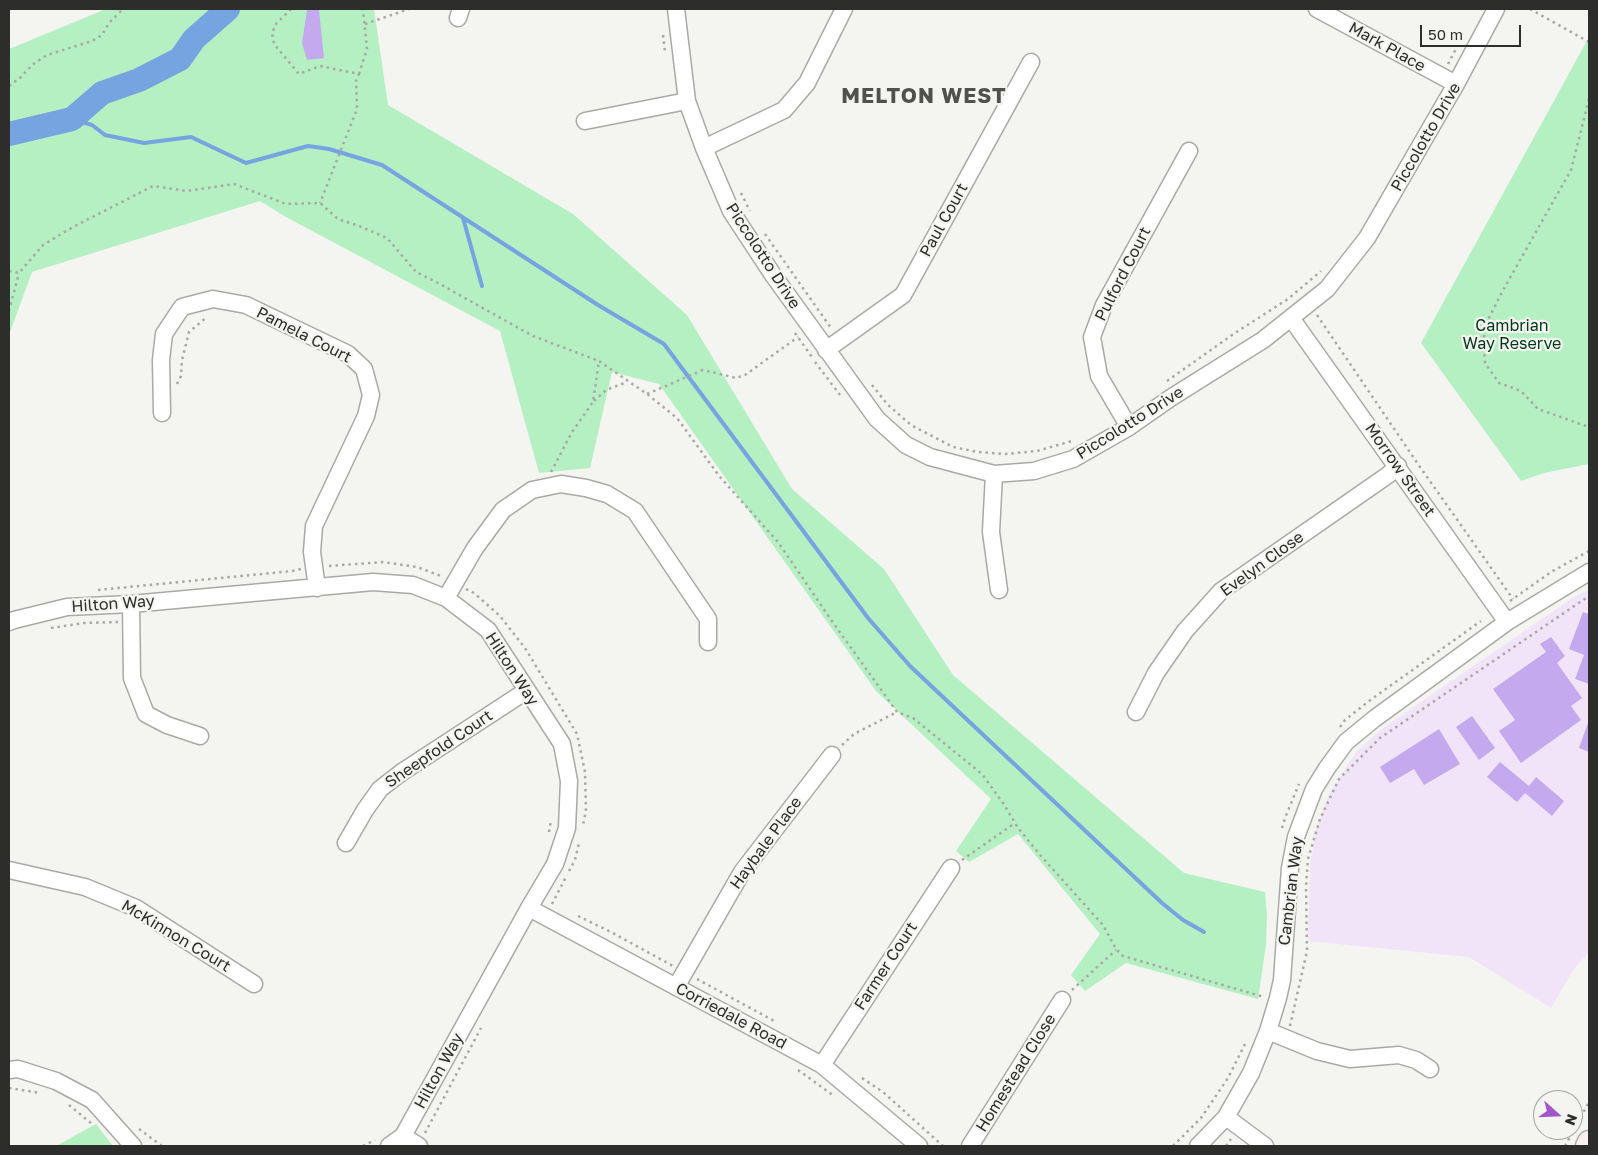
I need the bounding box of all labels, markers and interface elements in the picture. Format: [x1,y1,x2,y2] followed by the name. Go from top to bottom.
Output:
[1423,15,1524,47] scale bar
[1345,18,1429,76] street label: Mark Place
[1428,25,1463,43] text: 50 m
[1387,79,1465,195] street label: Piccolotto Drive
[840,83,1008,109] district label: MELTON WEST
[916,180,972,260] street label: Paul Court
[722,200,804,312] street label: Piccolotto Drive
[1091,224,1155,324] street label: Pulford Court
[253,303,355,367] street label: Pamela Court
[1463,316,1561,354] park label: Cambrian Way Reserve
[1073,382,1187,464] street label: Piccolotto Drive
[1361,420,1439,520] street label: Morrow Street
[1217,527,1307,601] street label: Evelyn Close
[71,592,155,616] street label: Hilton Way
[481,629,543,709] street label: Hilton Way
[382,706,496,792] street label: Sheepfold Court
[726,793,806,893] street label: Haybale Place
[1275,835,1307,947] street label: Cambrian Way
[118,896,234,976] street label: McKinnon Court
[850,918,922,1014] street label: Farmer Court
[672,979,790,1053] street label: Corriedale Road
[972,1010,1060,1136] street label: Homestead Close
[410,1030,468,1112] street label: Hilton Way
[1533,1090,1583,1140] north arrow
[1562,1112,1581,1128] text: N

